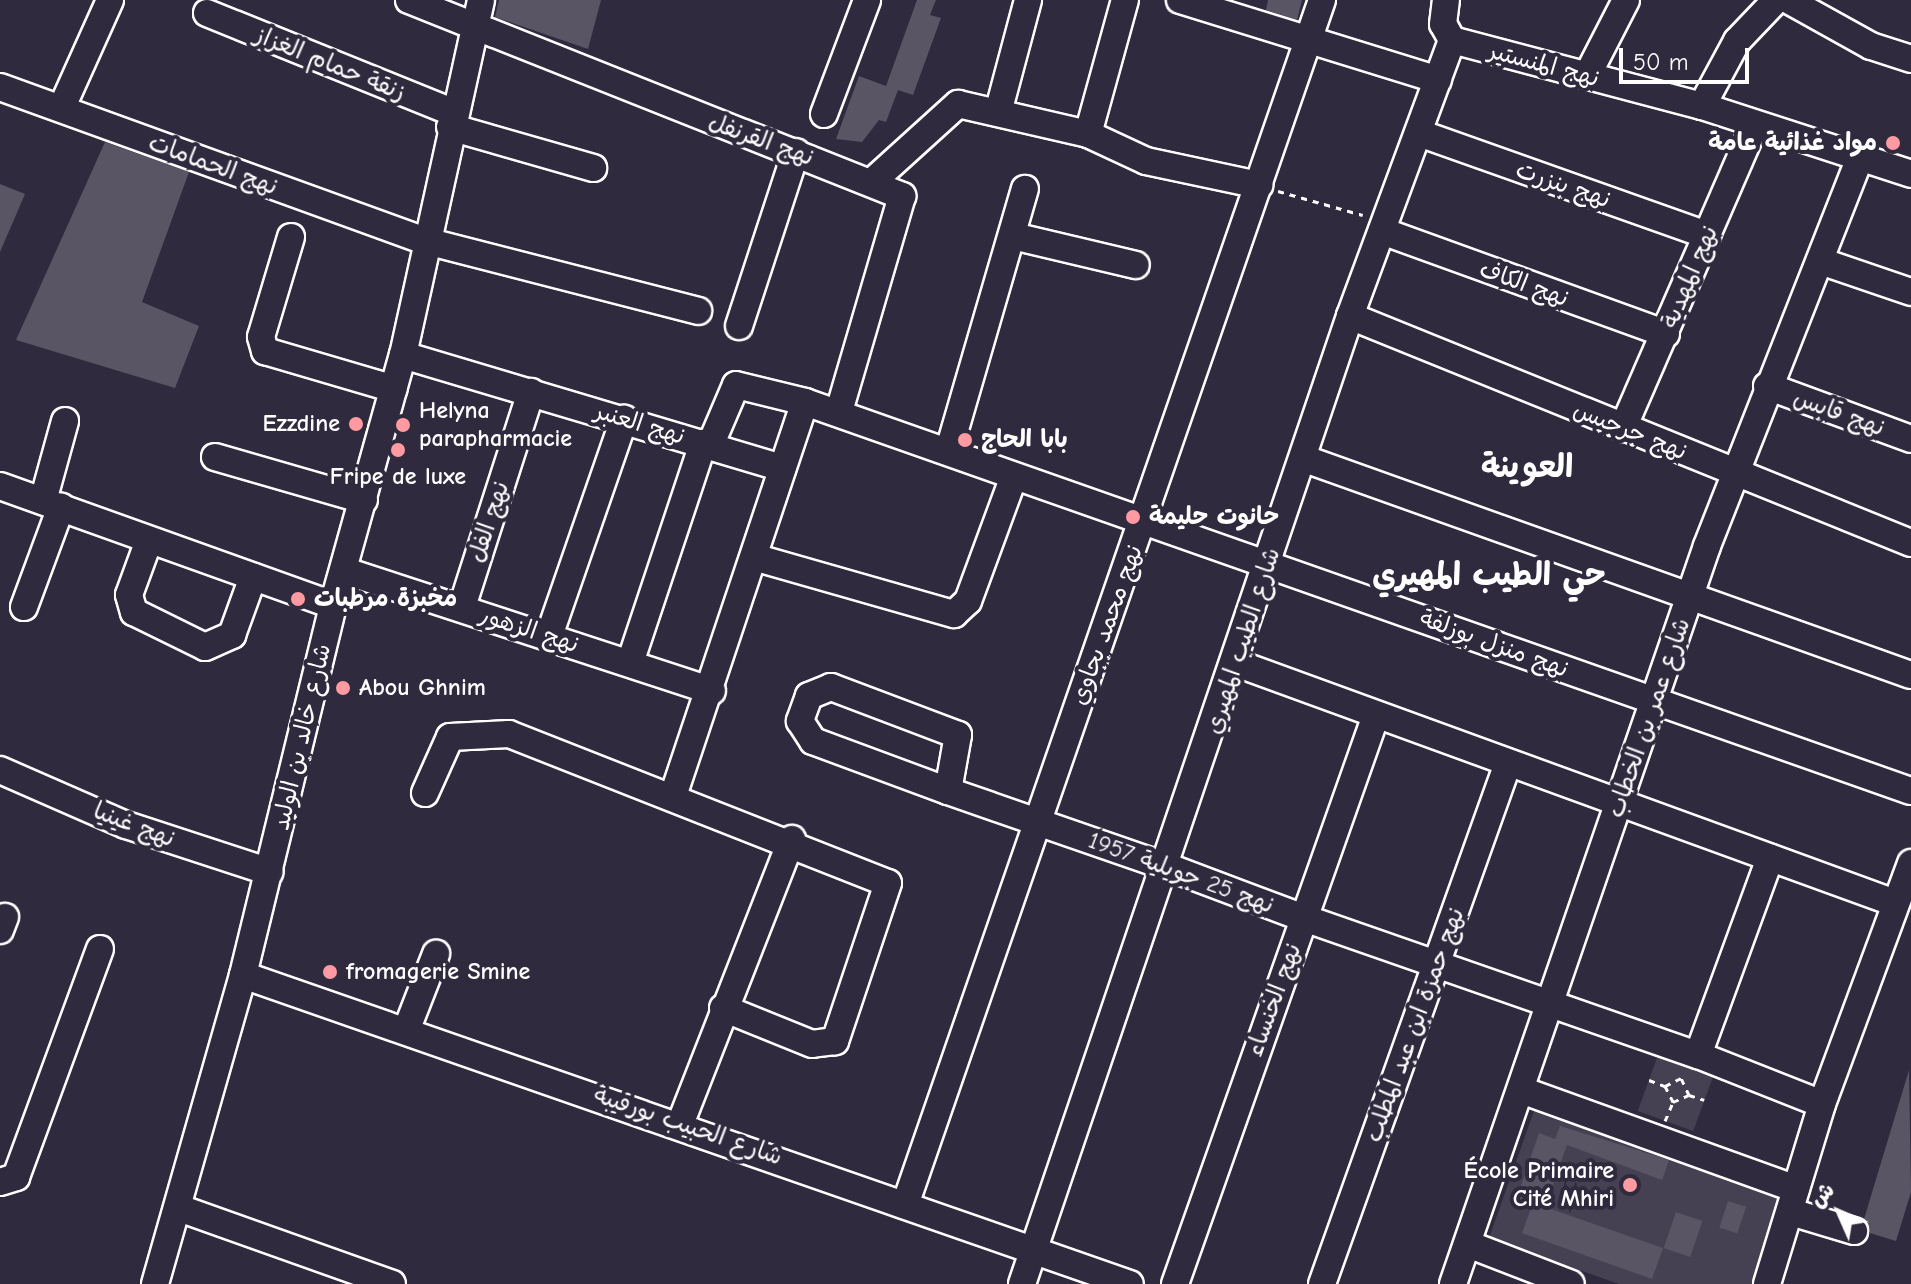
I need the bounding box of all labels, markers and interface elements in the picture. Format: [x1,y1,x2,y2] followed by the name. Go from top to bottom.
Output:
[250,21,410,107] street label: زنقة حمام الغزاز
[1623,32,1753,82] scale bar
[1486,36,1602,94] street label: نهج المنستير
[1633,48,1689,76] text: 50 m
[704,108,818,172] street label: نهج القرنفل
[145,128,281,202] street label: نهج الحمامات
[1708,129,1877,157] place label: مواد غذائية عامة
[1884,134,1902,152] marker: مواد غذائية عامة
[1512,155,1614,215] street label: نهج بنزرت
[1656,221,1724,333] street label: نهج المهدية
[1475,255,1573,313] street label: نهج الكاف
[1790,383,1888,443] street label: نهج قابس
[1569,395,1691,467] street label: نهج جرجيس
[419,397,572,453] place label: Helyna parapharmacie
[592,397,688,451] street label: نهج العنبر
[262,410,340,438] place label: Ezzdine
[347,415,365,433] marker: Ezzdine
[394,416,412,434] marker: Helyna parapharmacie
[981,426,1068,454] place label: بابا الحاج
[956,431,974,449] marker: بابا الحاج
[389,441,407,459] marker: Fripe de luxe
[1481,448,1573,486] district label: العوينة
[330,463,466,491] place label: Fripe de luxe
[462,478,516,566] street label: نهج الفل
[1149,503,1278,531] place label: حانوت حليمة
[1124,508,1142,526] marker: حانوت حليمة
[1065,541,1149,709] street label: نهج محمد بجاوي
[1199,544,1287,738] street label: شارع الطيب المهيري
[1372,556,1606,594] district label: حي الطيب المهيري
[314,585,457,613] place label: مخبزة مرطبات
[289,590,307,608] marker: مخبزة مرطبات
[476,600,582,660] street label: نهج الزهور
[1416,604,1572,684] street label: نهج منزل بوزلفة
[1601,614,1697,822] street label: شارع عمر بن الخطاب
[267,641,337,833] street label: شارع خالد بن الوليد
[359,674,486,702] place label: Abou Ghnim
[334,679,352,697] marker: Abou Ghnim
[89,796,179,854] street label: نهج غينيا
[1084,826,1278,920] street label: نهج 25 جويلية 1957
[1359,904,1471,1146] street label: نهج حمزة ابن عبد المطلب
[1240,939,1308,1061] street label: نهج الخنساء
[346,958,530,986] place label: fromagerie Smine
[321,963,339,981] marker: fromagerie Smine
[590,1080,786,1172] street label: شارع الحبيب بورقيبة
[1463,1157,1614,1213] place label: École Primaire Cité Mhiri
[1799,1172,1879,1252] north arrow
[1621,1176,1639,1194] marker: École Primaire Cité Mhiri
[1804,1177,1840,1213] text: ش

